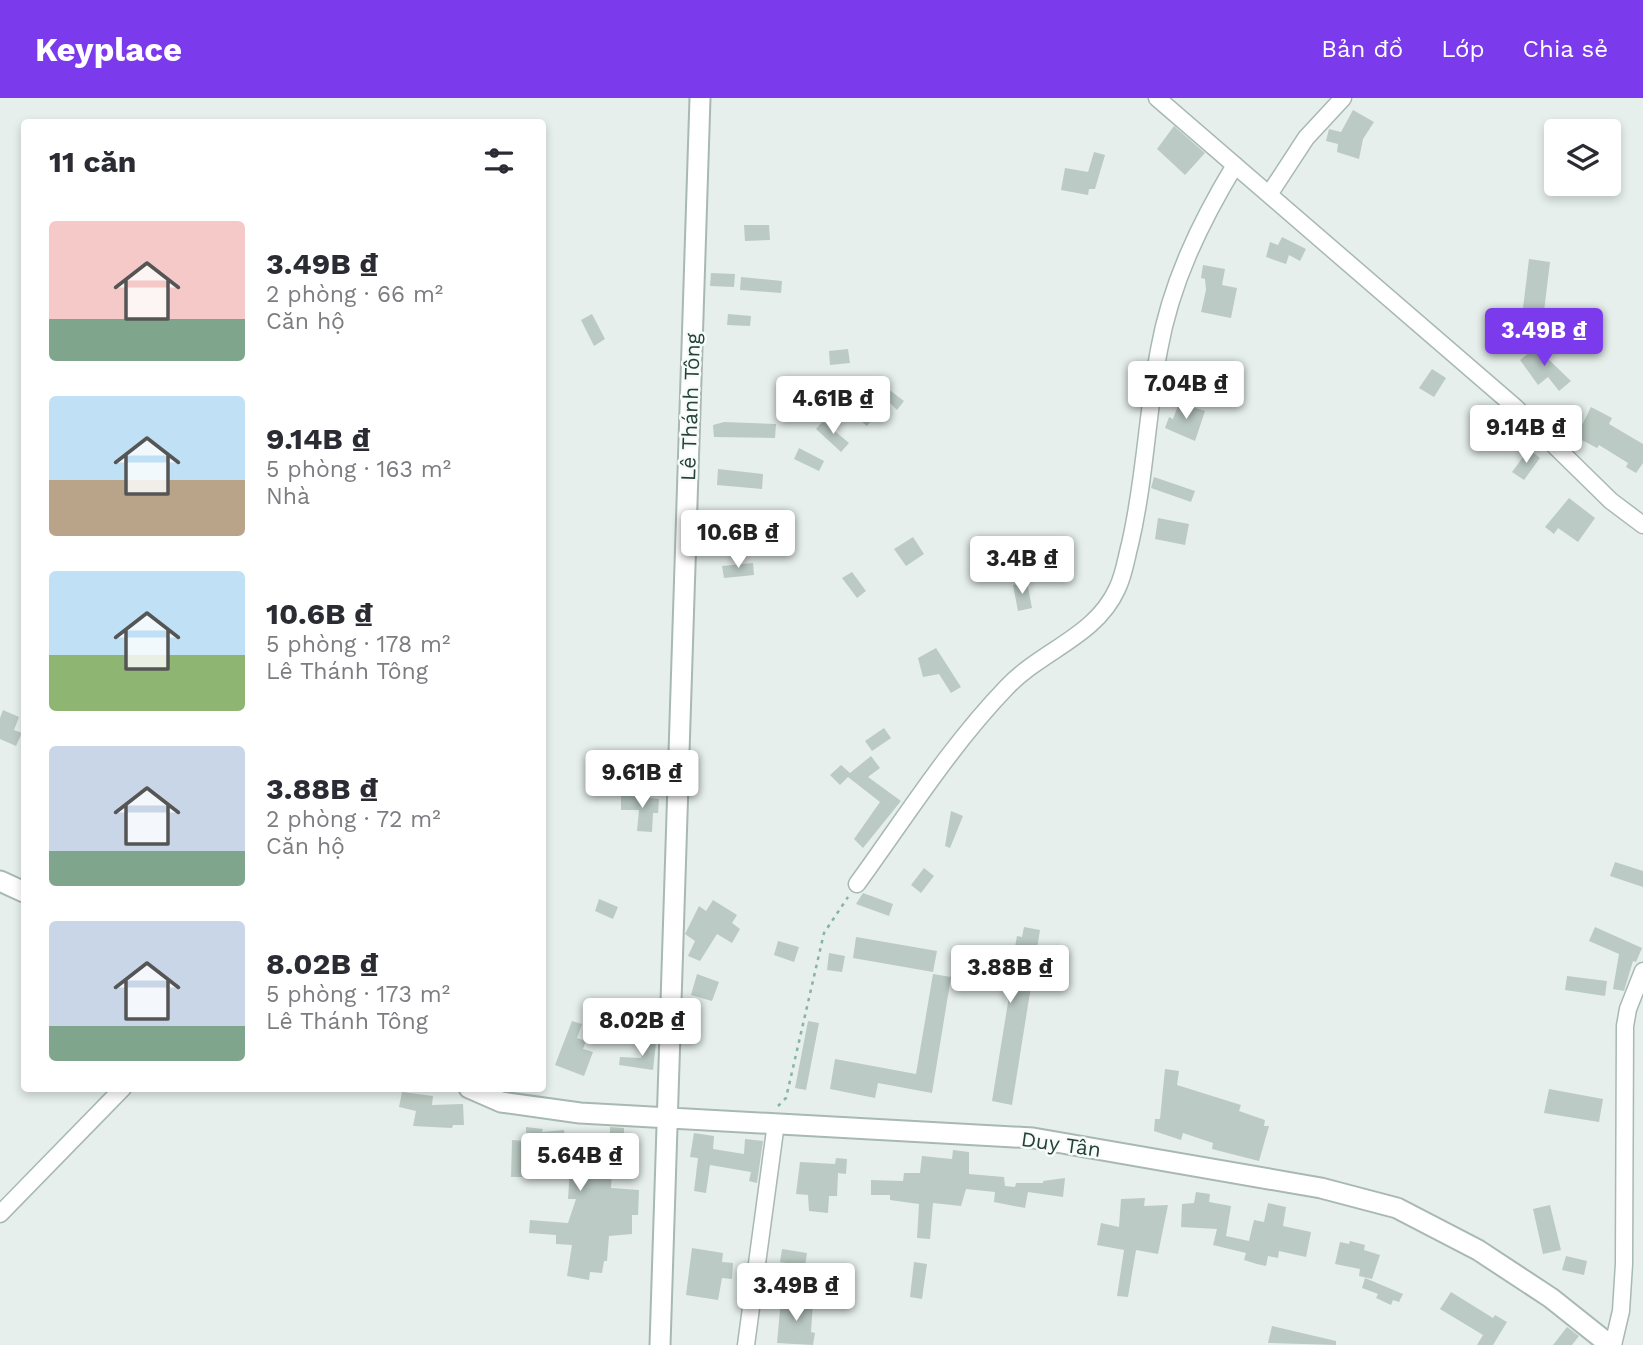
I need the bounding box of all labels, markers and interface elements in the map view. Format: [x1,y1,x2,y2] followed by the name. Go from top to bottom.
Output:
[35,30,182,69] text: Keyplace
[1321,35,1403,63] text: Bản đồ
[1441,35,1485,63] text: Lớp
[1523,35,1608,63] text: Chia sẻ
[1544,119,1621,196] map controls
[1544,119,1621,196] button: layers
[480,142,518,180] icon: filters
[49,144,136,179] text: 11 căn
[266,246,378,281] text: 3.49B ₫
[105,249,189,333] icon: home
[266,281,443,308] text: 2 phòng · 66 m²
[266,308,345,335] text: Căn hộ
[1479,308,1609,368] pin: 3.49B ₫
[1501,317,1587,344] text: 3.49B ₫
[675,332,705,481] street label: Lê Thánh Tông
[1121,362,1251,421] pin: 7.04B ₫
[1144,370,1228,397] text: 7.04B ₫
[768,376,898,436] pin: 4.61B ₫
[792,385,874,412] text: 4.61B ₫
[1461,406,1591,465] pin: 9.14B ₫
[1486,414,1566,441] text: 9.14B ₫
[266,421,370,456] text: 9.14B ₫
[105,424,189,508] icon: home
[266,456,451,483] text: 5 phòng · 163 m²
[266,483,310,510] text: Nhà
[673,510,803,570] pin: 10.6B ₫
[697,519,779,546] text: 10.6B ₫
[965,536,1079,596] pin: 3.4B ₫
[986,545,1058,572] text: 3.4B ₫
[266,596,373,631] text: 10.6B ₫
[105,599,189,683] icon: home
[266,631,450,658] text: 5 phòng · 178 m²
[266,658,428,685] text: Lê Thánh Tông
[577,750,707,810] pin: 9.61B ₫
[601,759,683,786] text: 9.61B ₫
[266,771,378,806] text: 3.88B ₫
[105,774,189,858] icon: home
[266,806,441,833] text: 2 phòng · 72 m²
[266,833,345,860] text: Căn hộ
[266,946,378,981] text: 8.02B ₫
[945,946,1075,1005] pin: 3.88B ₫
[105,949,189,1033] icon: home
[967,954,1053,981] text: 3.88B ₫
[266,981,450,1008] text: 5 phòng · 173 m²
[577,998,707,1058] pin: 8.02B ₫
[599,1007,685,1034] text: 8.02B ₫
[266,1008,428,1035] text: Lê Thánh Tông
[1019,1126,1103,1162] street label: Duy Tân
[515,1134,645,1193] pin: 5.64B ₫
[537,1142,623,1169] text: 5.64B ₫
[731,1264,861,1323] pin: 3.49B ₫
[753,1272,839,1299] text: 3.49B ₫

